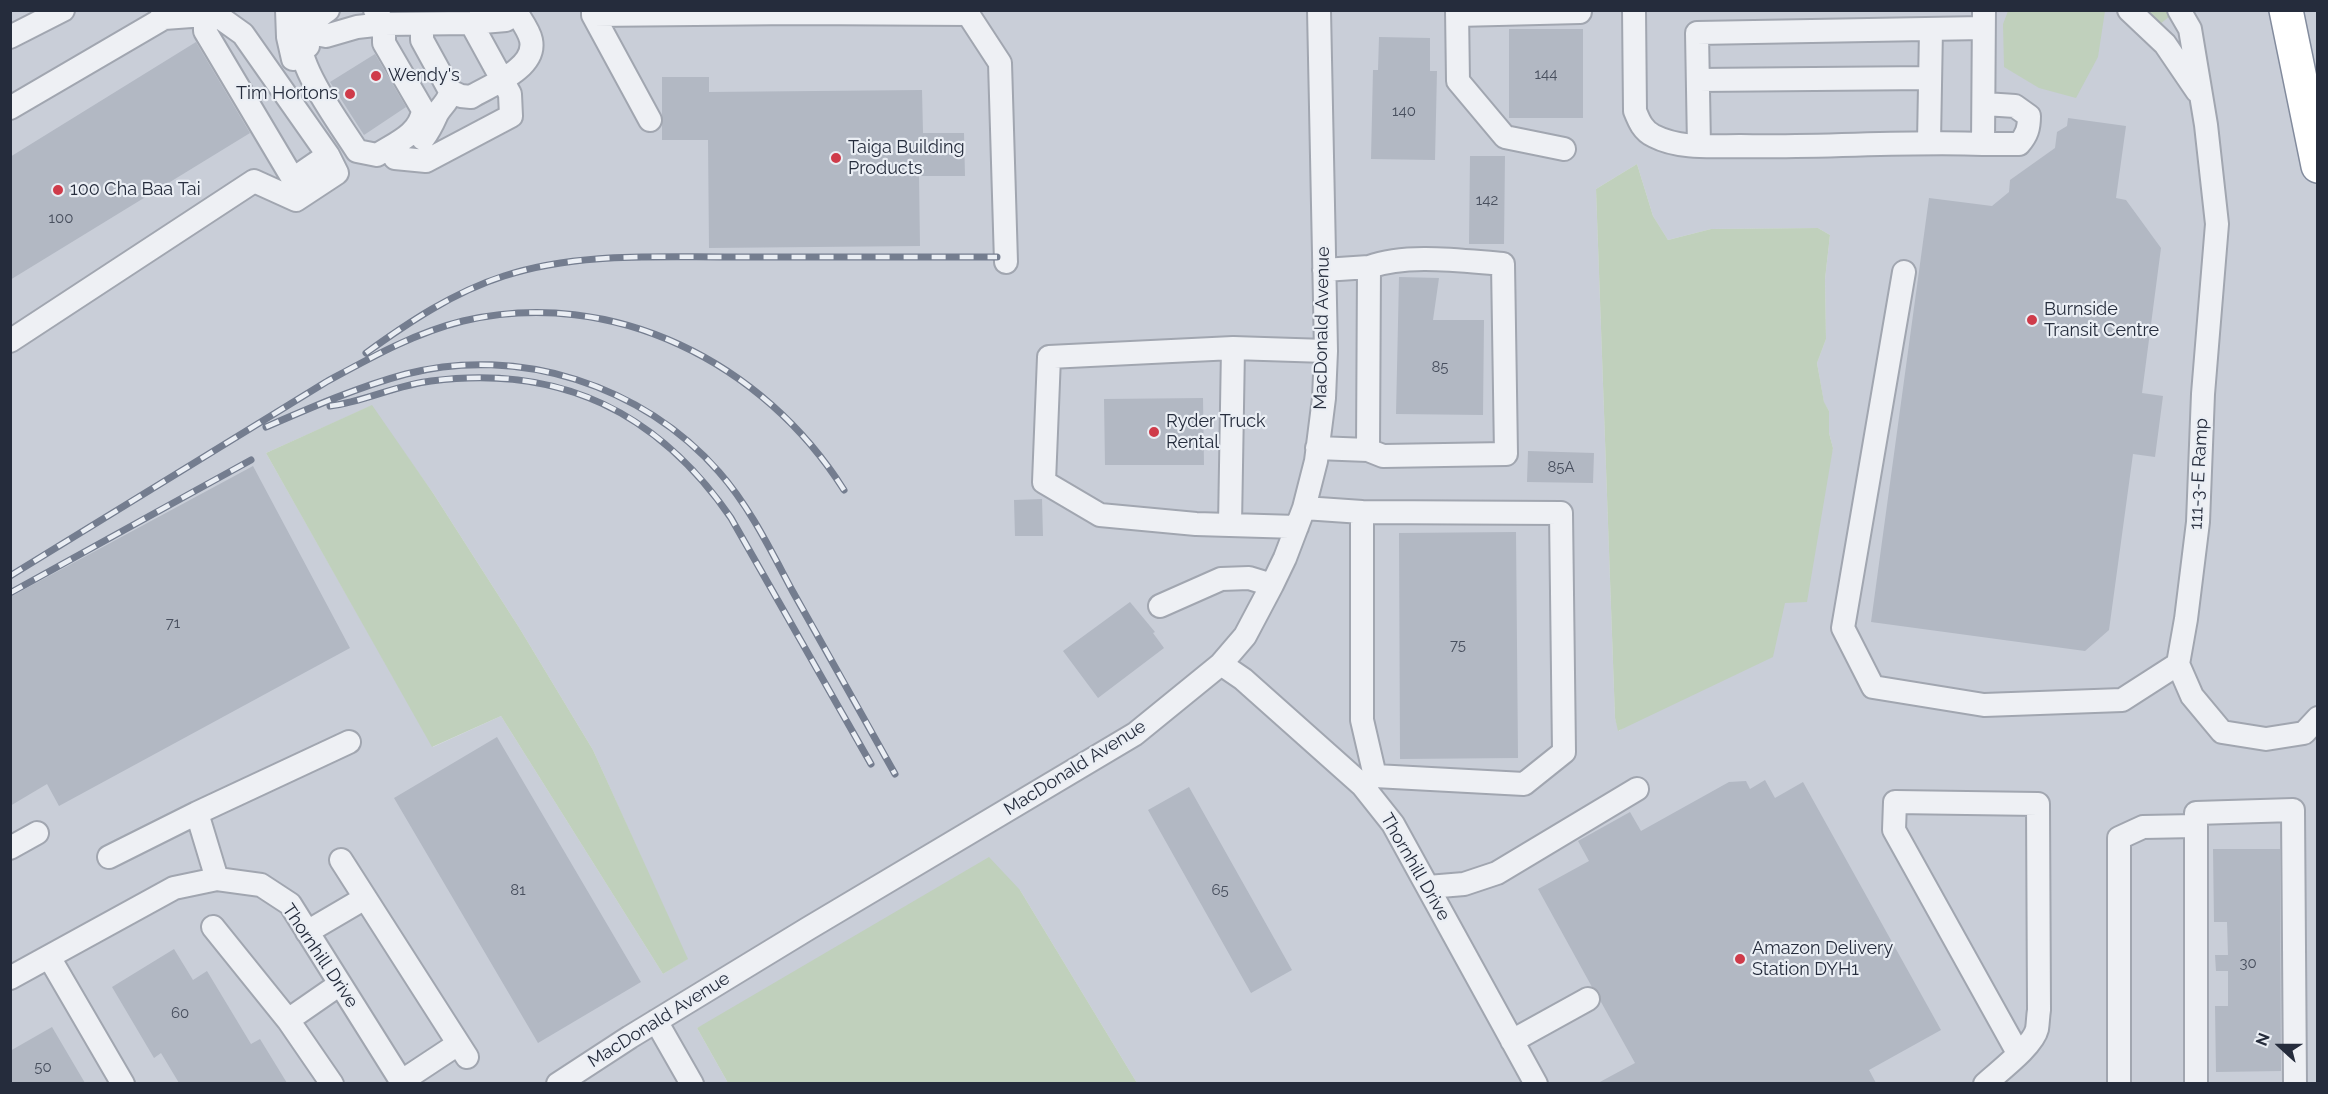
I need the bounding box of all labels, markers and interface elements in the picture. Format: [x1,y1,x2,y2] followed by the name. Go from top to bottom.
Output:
[388,65,460,87] place label: Wendy's
[1535,65,1557,83] house number: 144
[369,69,383,83] marker: Wendy's
[236,83,338,105] place label: Tim Hortons
[343,87,357,101] marker: Tim Hortons
[1392,102,1416,120] house number: 140
[848,137,965,180] place label: Taiga Building Products
[829,151,843,165] marker: Taiga Building Products
[70,179,201,201] place label: 100 Cha Baa Tai
[51,183,65,197] marker: 100 Cha Baa Tai
[1476,191,1498,209] house number: 142
[49,209,73,227] house number: 100
[1310,246,1334,410] street label: MacDonald Avenue
[2044,299,2159,342] place label: Burnside Transit Centre
[2025,313,2039,327] marker: Burnside Transit Centre
[1431,358,1449,376] house number: 85
[1166,411,1266,454] place label: Ryder Truck Rental
[2185,418,2213,530] street label: 111-3-E Ramp
[1147,425,1161,439] marker: Ryder Truck Rental
[1547,458,1575,476] house number: 85A
[166,614,180,632] house number: 71
[1450,636,1466,654] house number: 75
[1000,716,1150,820] street label: MacDonald Avenue
[1375,809,1455,925] street label: Thornhill Drive
[510,881,526,899] house number: 81
[1211,881,1229,899] house number: 65
[277,900,363,1012] street label: Thornhill Drive
[1752,938,1893,980] place label: Amazon Delivery Station DYH1
[1733,952,1747,966] marker: Amazon Delivery Station DYH1
[2239,954,2257,972] house number: 30
[584,968,734,1072] street label: MacDonald Avenue
[171,1004,189,1022] house number: 60
[2250,1016,2310,1076] north arrow
[2252,1030,2274,1048] text: N
[34,1058,52,1076] house number: 50

